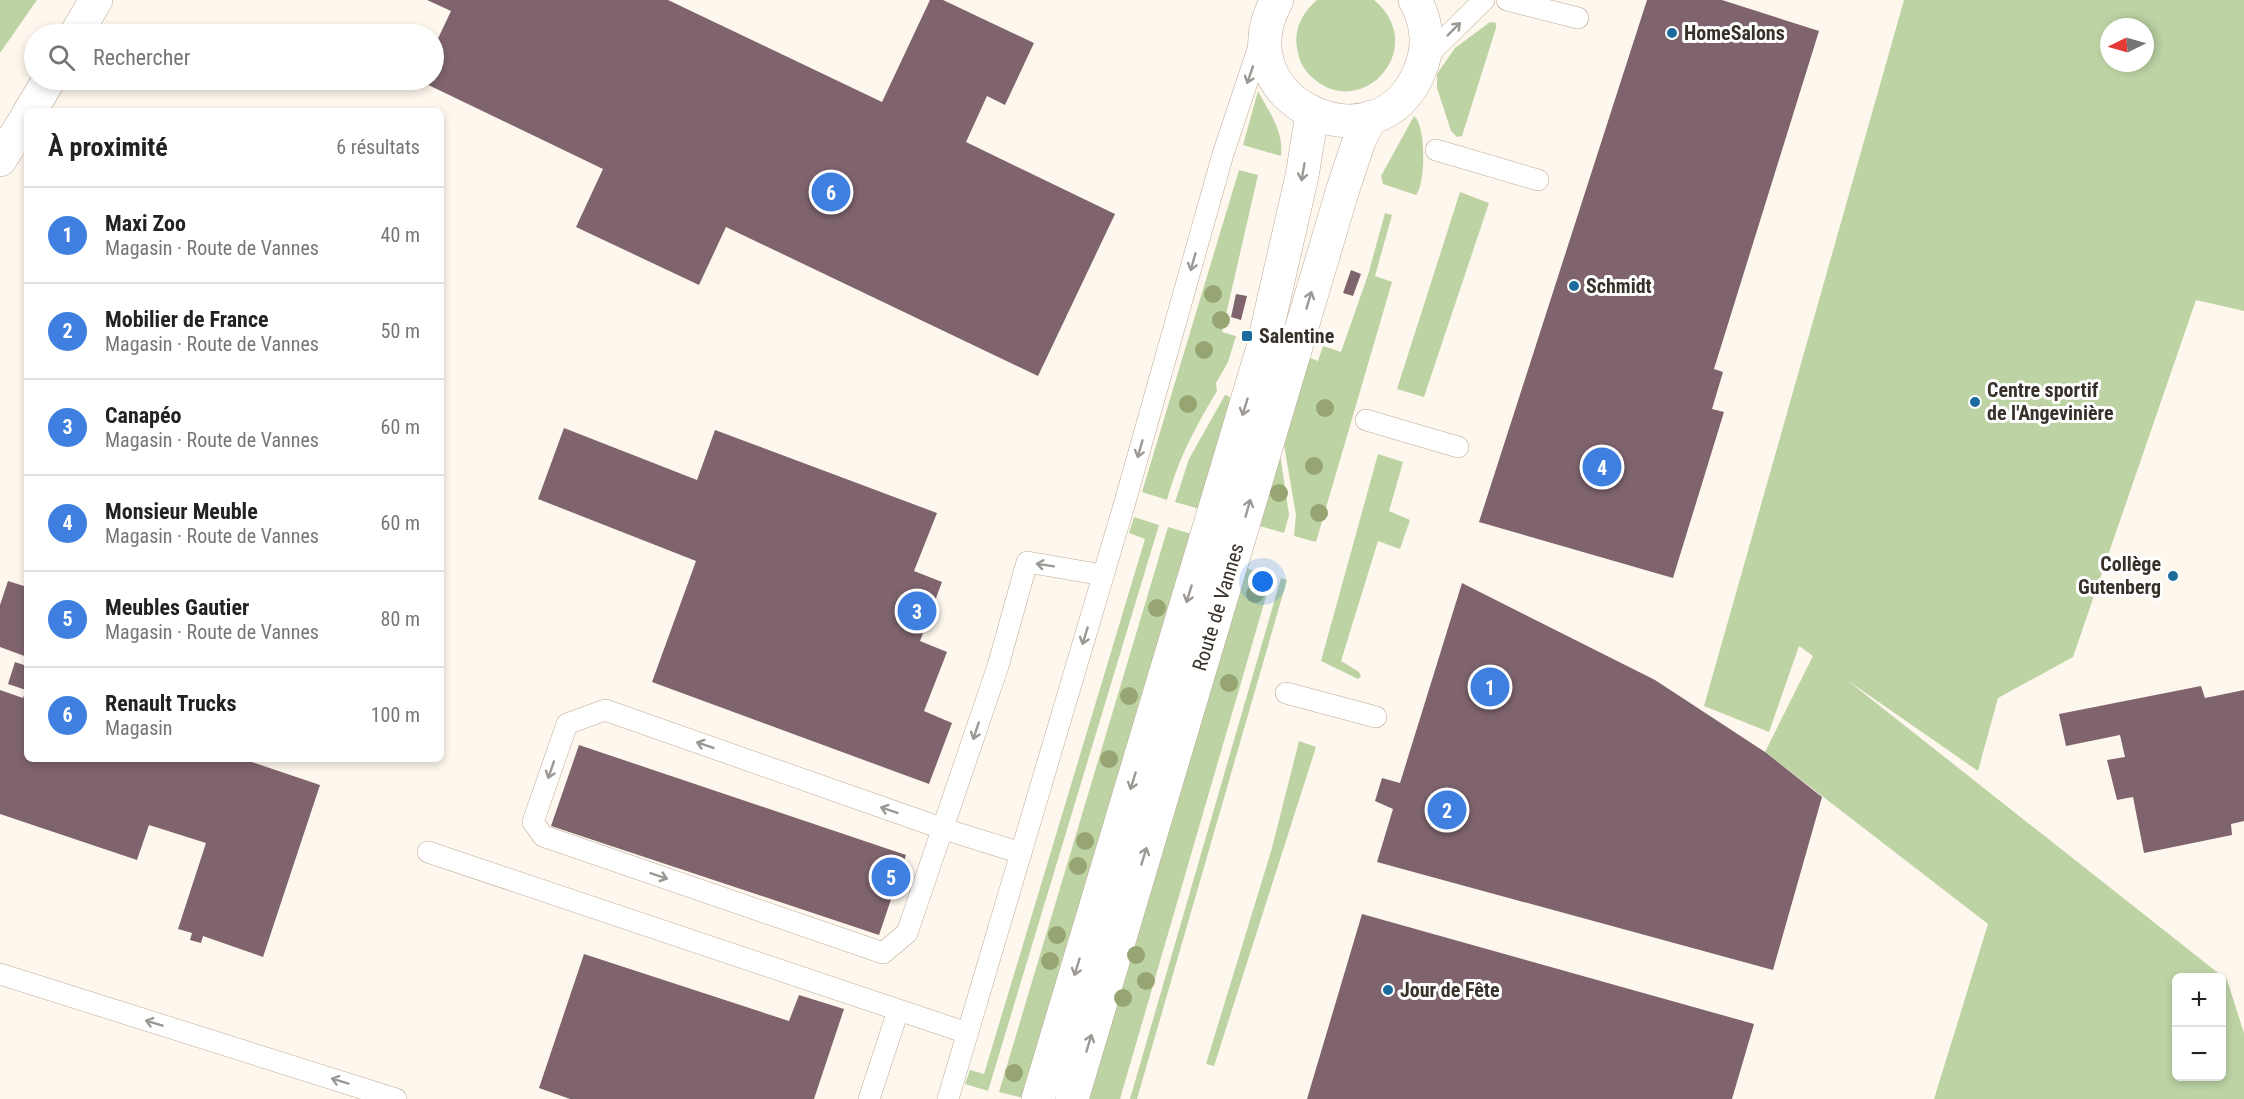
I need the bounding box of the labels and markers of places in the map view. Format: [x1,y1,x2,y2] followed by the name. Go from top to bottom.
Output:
[1684,21,1785,45] place label: HomeSalons
[1665,26,1679,40] marker: HomeSalons
[812,170,850,214] pin: 6
[1586,274,1652,298] place label: Schmidt
[1567,279,1581,293] marker: Schmidt
[1259,324,1334,348] place label: Salentine
[1240,329,1254,343] marker: Salentine
[1987,378,2114,425] place label: Centre sportif de l'Angevinière
[1968,395,1982,409] marker: Centre sportif de l'Angevinière
[1582,444,1622,490] pin: 4
[2078,552,2161,599] place label: Collège Gutenberg
[2166,569,2180,583] marker: Collège Gutenberg
[898,588,936,634] pin: 3
[1470,664,1510,710] pin: 1
[1428,788,1466,832] pin: 2
[872,854,910,900] pin: 5
[1400,978,1500,1002] place label: Jour de Fête
[1381,983,1395,997] marker: Jour de Fête

